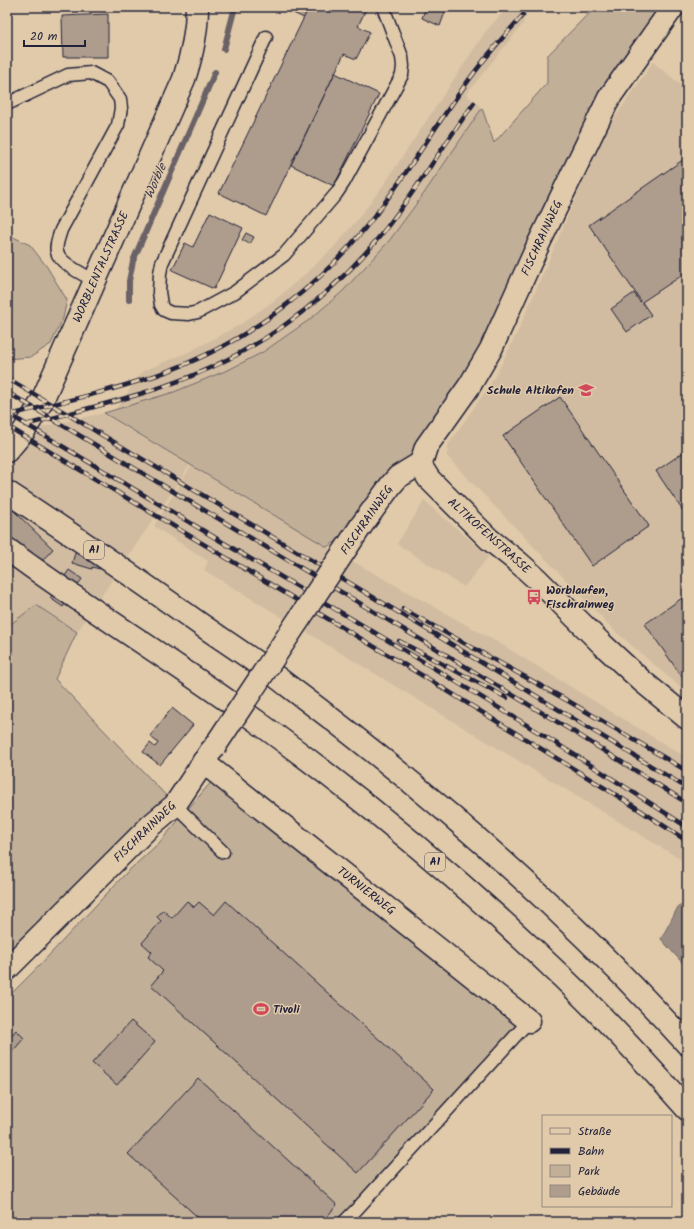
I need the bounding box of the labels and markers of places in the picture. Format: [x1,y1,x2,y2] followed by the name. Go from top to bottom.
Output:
[487,381,574,400] place label: Schule Altikofen
[577,381,595,399] school or university icon: Schule Altikofen
[546,581,614,614] place label: Worblaufen, Fischrainweg
[525,588,543,606] bus stop icon: Worblaufen, Fischrainweg
[252,1000,270,1018] sports icon: Tivoli
[273,1000,300,1019] place label: Tivoli

